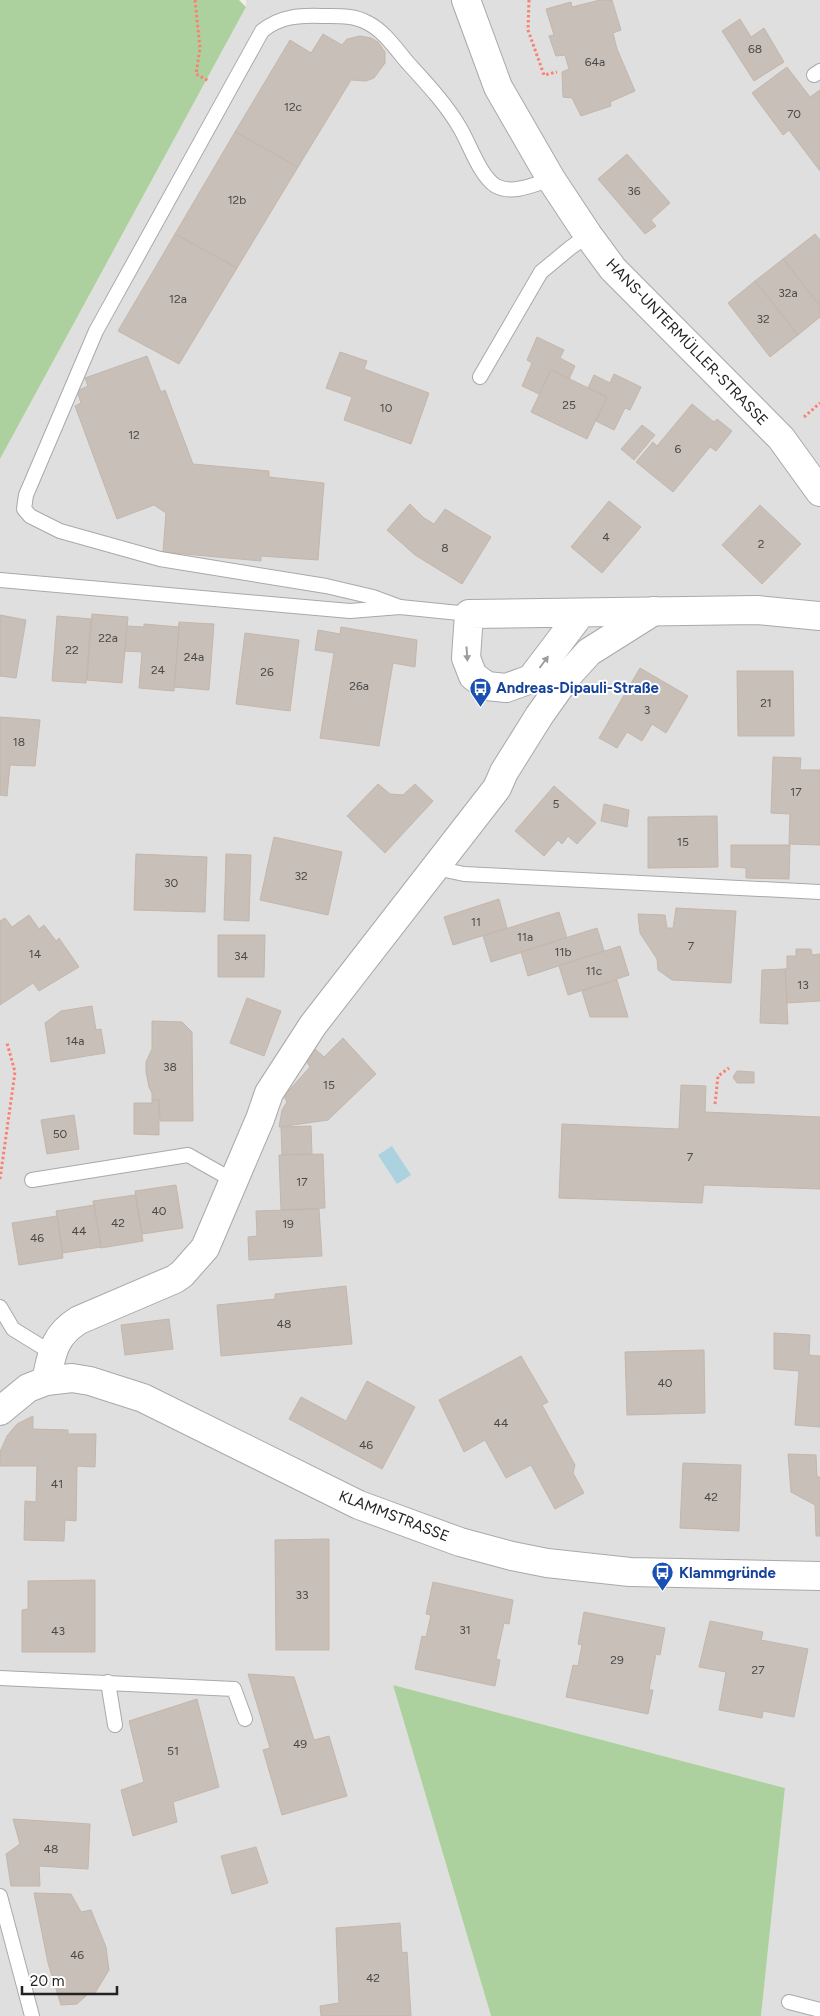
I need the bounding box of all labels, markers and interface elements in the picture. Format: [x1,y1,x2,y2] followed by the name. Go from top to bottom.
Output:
[748,42,762,56] house number: 68
[585,55,605,69] house number: 64a
[284,100,303,114] house number: 12c
[787,107,801,121] house number: 70
[627,184,641,198] house number: 36
[228,193,246,207] house number: 12b
[602,255,772,429] street label: HANS-UNTERMÜLLER-STRASSE
[778,286,798,300] house number: 32a
[169,292,187,306] house number: 12a
[756,312,770,326] house number: 32
[562,398,576,412] house number: 25
[380,401,393,415] house number: 10
[128,428,140,442] house number: 12
[675,442,682,456] house number: 6
[602,530,610,544] house number: 4
[758,537,764,551] house number: 2
[441,541,449,555] house number: 8
[98,631,118,645] house number: 22a
[65,643,79,657] house number: 22
[464,647,472,663] one-way arrow
[184,650,204,664] house number: 24a
[538,656,549,669] one-way arrow
[151,663,166,677] house number: 24
[260,665,274,679] house number: 26
[468,676,492,707] bus stop icon: Andreas-Dipauli-Straße
[349,679,369,693] house number: 26a
[496,679,660,697] place label: Andreas-Dipauli-Straße
[760,696,772,710] house number: 21
[644,703,650,717] house number: 3
[13,735,25,749] house number: 18
[790,785,802,799] house number: 17
[553,797,560,811] house number: 5
[677,835,689,849] house number: 15
[294,869,308,883] house number: 32
[164,876,178,890] house number: 30
[471,915,481,929] house number: 11
[517,930,533,944] house number: 11a
[688,939,695,953] house number: 7
[555,945,571,959] house number: 11b
[29,947,42,961] house number: 14
[234,949,249,963] house number: 34
[586,964,603,978] house number: 11c
[797,978,809,992] house number: 13
[66,1034,84,1048] house number: 14a
[163,1060,177,1074] house number: 38
[323,1078,335,1092] house number: 15
[53,1127,68,1141] house number: 50
[687,1150,694,1164] house number: 7
[296,1175,308,1189] house number: 17
[151,1204,167,1218] house number: 40
[111,1216,125,1230] house number: 42
[282,1217,294,1231] house number: 19
[72,1224,87,1238] house number: 44
[30,1231,44,1245] house number: 46
[277,1317,291,1331] house number: 48
[657,1376,673,1390] house number: 40
[494,1416,509,1430] house number: 44
[359,1438,373,1452] house number: 46
[51,1477,63,1491] house number: 41
[336,1487,452,1545] street label: KLAMMSTRASSE
[704,1490,718,1504] house number: 42
[651,1561,675,1592] bus stop icon: Klammgründe
[679,1564,777,1582] place label: Klammgründe
[295,1588,309,1602] house number: 33
[459,1623,471,1637] house number: 31
[51,1624,65,1638] house number: 43
[610,1653,624,1667] house number: 29
[751,1663,765,1677] house number: 27
[293,1737,307,1751] house number: 49
[167,1744,179,1758] house number: 51
[44,1842,58,1856] house number: 48
[70,1948,84,1962] house number: 46
[22,1964,118,1996] scale bar
[366,1971,380,1985] house number: 42
[30,1972,64,1990] text: 20 m

